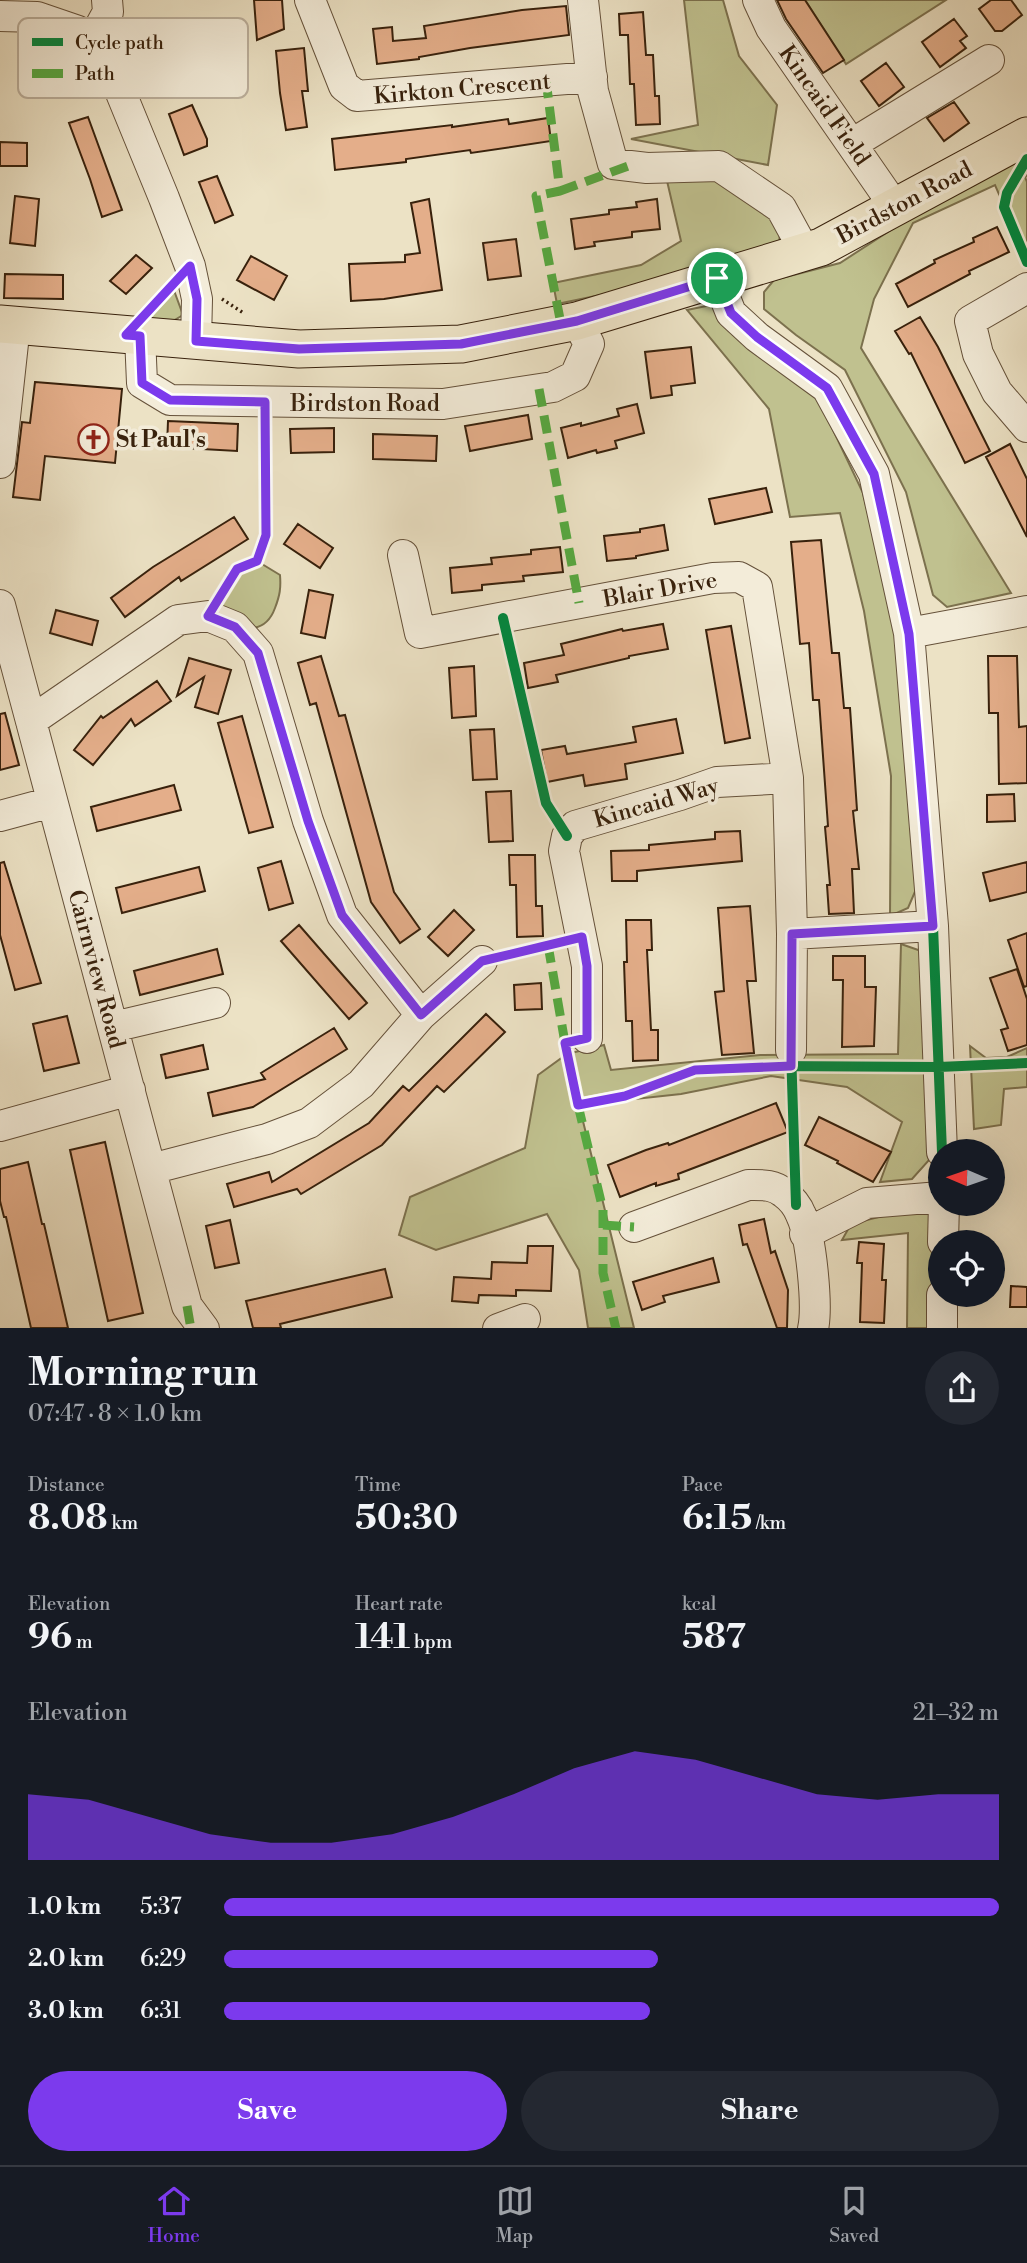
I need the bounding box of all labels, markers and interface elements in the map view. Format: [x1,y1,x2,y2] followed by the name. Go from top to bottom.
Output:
[18,18,248,98] legend
[75,31,164,55] text: Cycle path
[772,40,876,171] street label: Kincaid Field
[75,62,115,86] text: Path
[372,67,552,111] street label: Kirkton Crescent
[831,155,977,251] street label: Birdston Road
[687,248,747,308] pin
[698,259,736,297] icon: arrive
[289,390,440,418] street label: Birdston Road
[76,422,110,456] church icon: St Paul's
[116,426,206,454] place label: St Paul's
[600,566,719,614] street label: Blair Drive
[591,772,723,834] street label: Kincaid Way
[61,887,131,1052] street label: Cairnview Road
[928,1139,1004,1216] north arrow
[928,1139,1005,1307] map controls
[928,1230,1005,1307] button: locate
[28,1350,258,1397] text: Morning run
[925,1351,999,1425] button: share
[28,1400,202,1428] text: 07:47 · 8 × 1.0 km
[28,1473,105,1497] text: Distance
[355,1473,401,1497] text: Time
[682,1473,723,1497] text: Pace
[28,1497,108,1540] text: 8.08
[355,1497,458,1540] text: 50:30
[682,1497,752,1540] text: 6:15
[108,1511,138,1535] text: km
[752,1511,786,1535] text: /km
[28,1592,110,1616] text: Elevation
[355,1592,443,1616] text: Heart rate
[682,1592,716,1616] text: kcal
[28,1616,72,1659] text: 96
[355,1616,410,1659] text: 141
[682,1616,746,1659] text: 587
[72,1630,93,1654] text: m
[410,1630,452,1654] text: bpm
[28,1699,128,1727] text: Elevation
[913,1699,999,1727] text: 21–32 m
[28,1893,101,1921] text: 1.0 km
[140,1893,182,1921] text: 5:37
[28,1945,104,1973] text: 2.0 km
[140,1945,186,1973] text: 6:29
[28,1997,104,2025] text: 3.0 km
[140,1997,181,2025] text: 6:31
[28,2071,507,2151] button: Save
[521,2071,999,2151] button: Share
[148,2182,200,2248] tab: Home
[496,2182,534,2248] tab: Map
[829,2182,879,2248] tab: Saved

